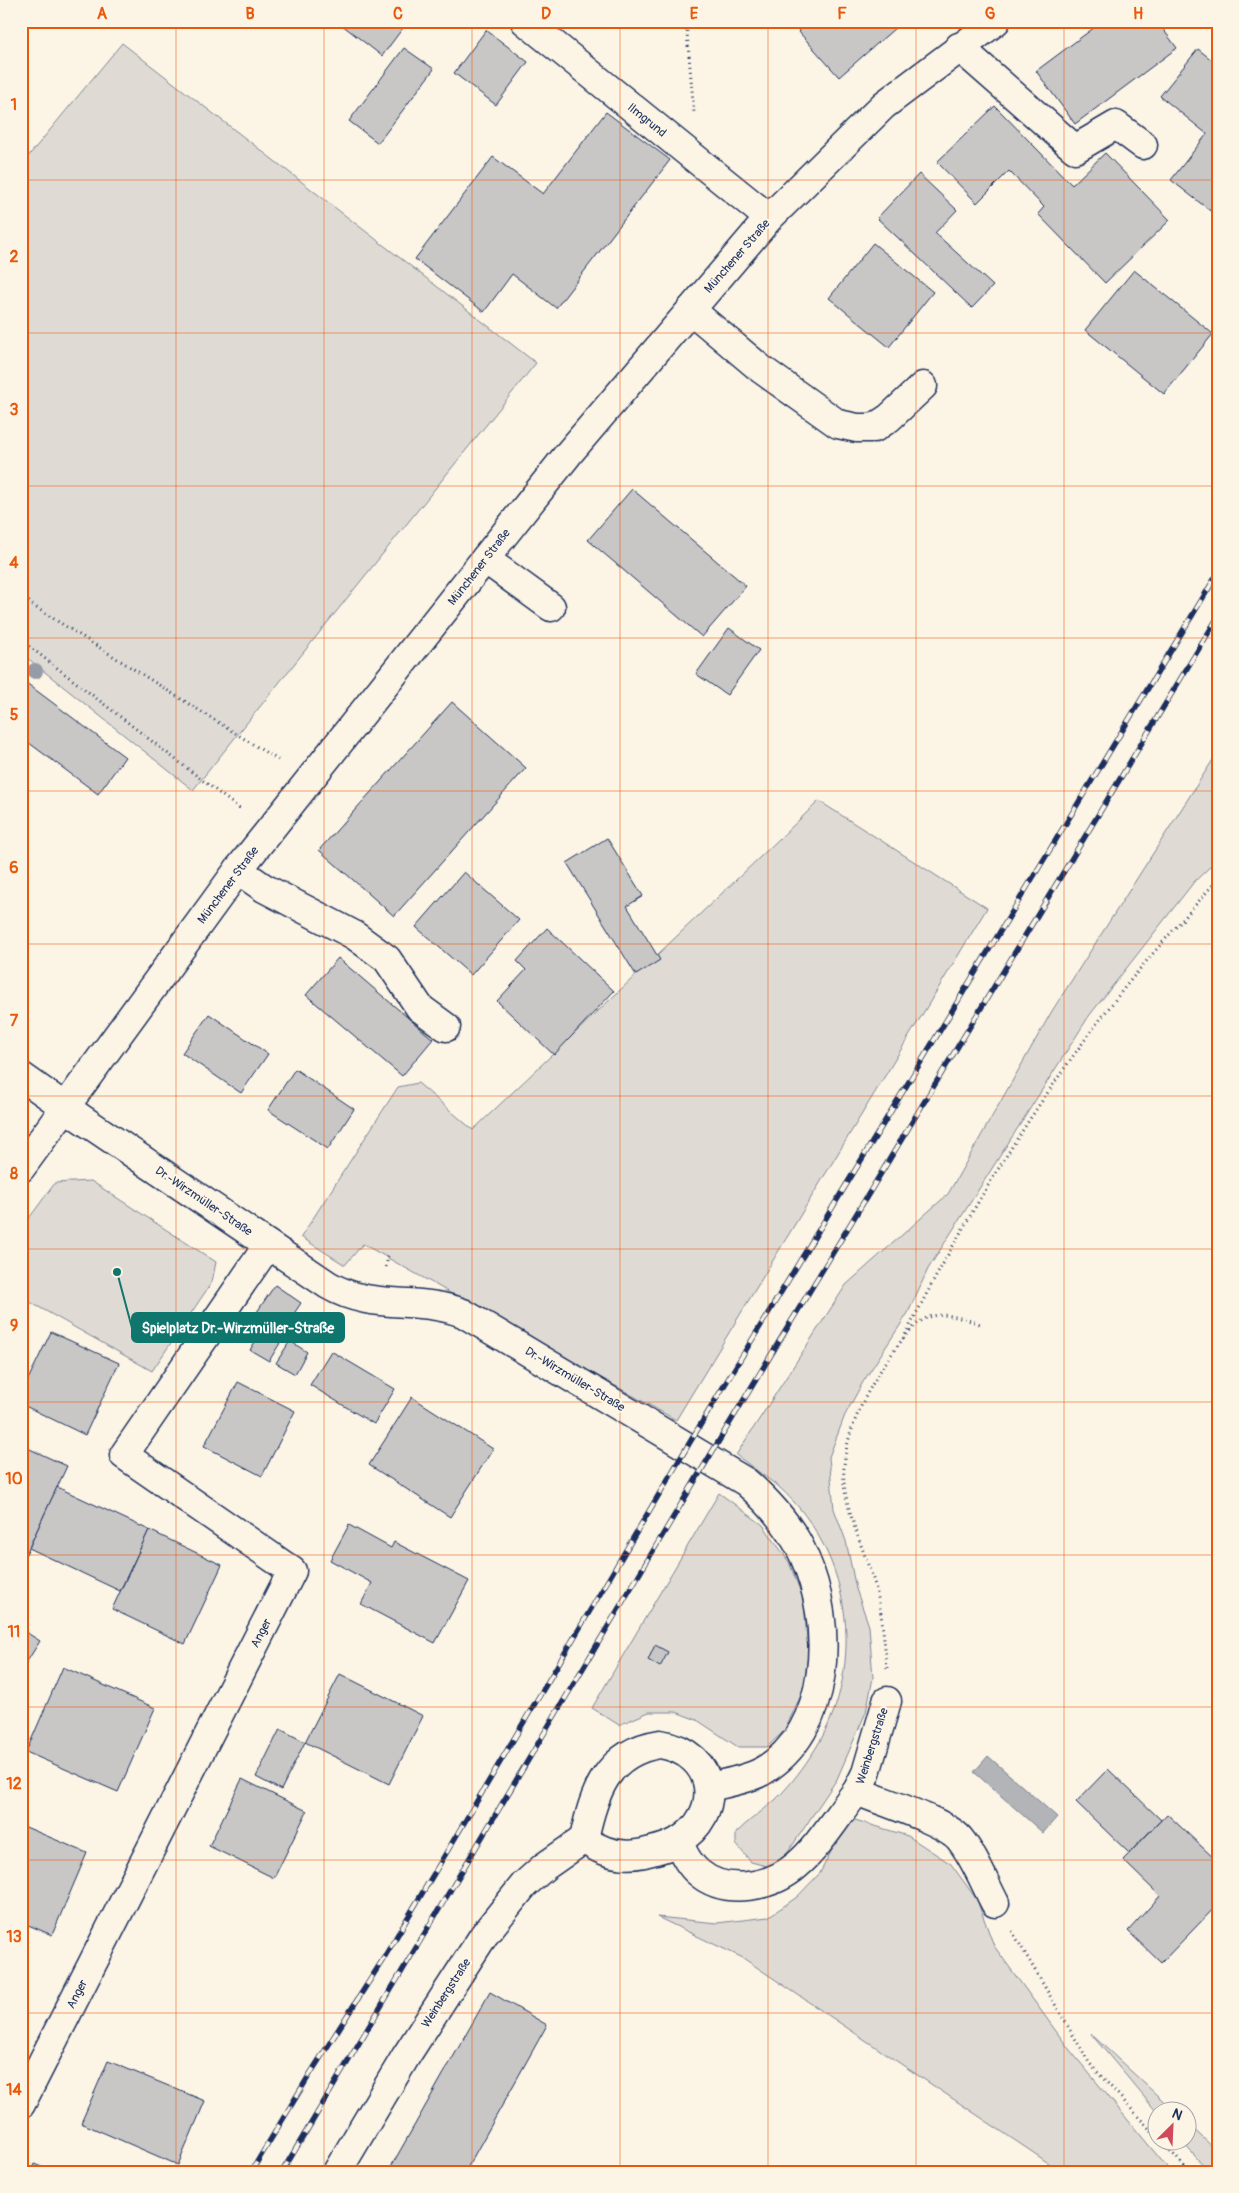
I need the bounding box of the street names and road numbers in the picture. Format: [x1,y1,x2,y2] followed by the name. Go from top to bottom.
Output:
[624,100,669,141] street label: Ilmgrund
[701,216,774,296] street label: Münchener Straße
[445,526,514,608] street label: Münchener Straße
[194,844,262,927] street label: Münchener Straße
[152,1163,255,1239] street label: Dr.-Wirzmüller-Straße
[522,1344,627,1415] street label: Dr.-Wirzmüller-Straße
[248,1615,275,1650] street label: Anger
[853,1706,892,1786] street label: Weinbergstraße
[418,1956,474,2031] street label: Weinbergstraße
[64,1976,91,2011] street label: Anger

